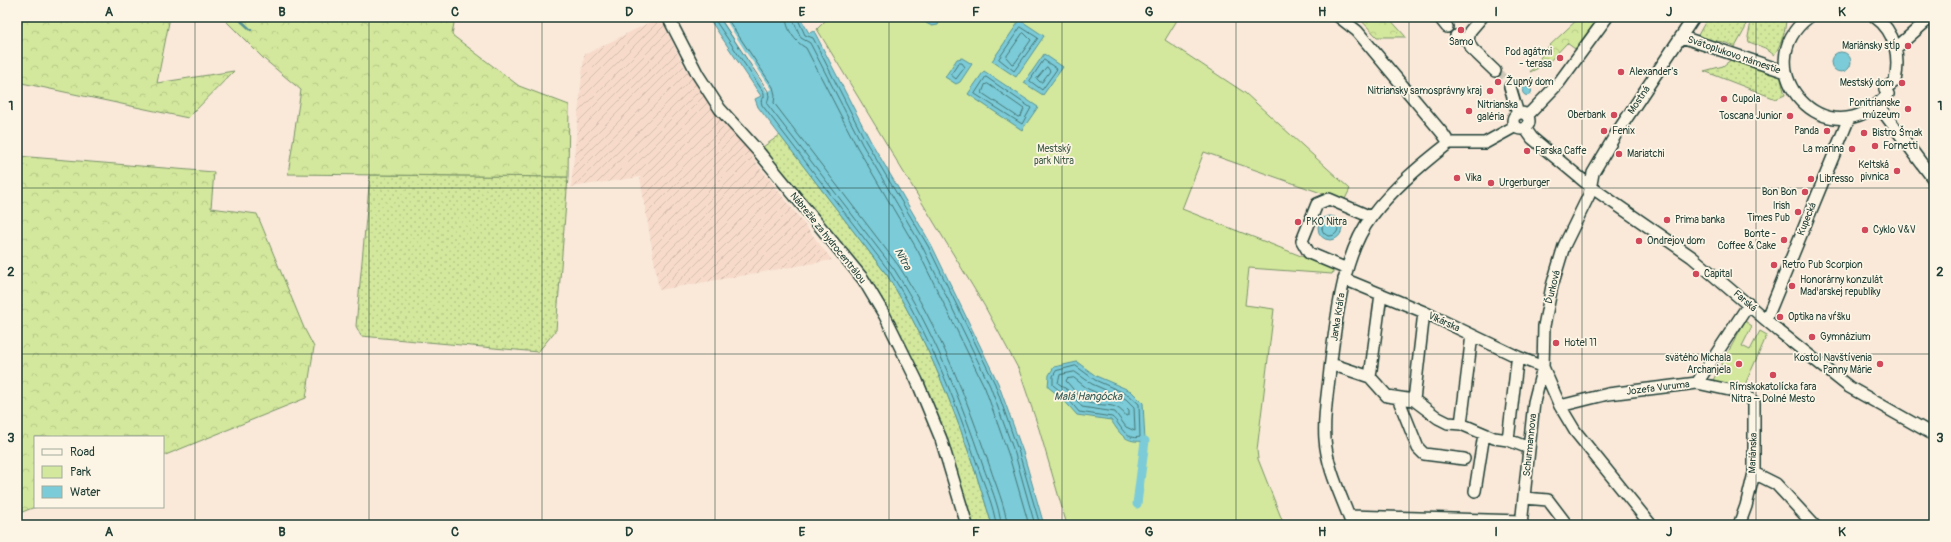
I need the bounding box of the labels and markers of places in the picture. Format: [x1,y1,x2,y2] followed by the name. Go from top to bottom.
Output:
[1456,25,1466,35] marker: Samo
[1449,36,1474,48] place label: Samo
[1842,38,1900,52] place label: Mariánsky stĺp
[1903,41,1913,51] marker: Mariánsky stĺp
[1505,46,1552,70] place label: Pod agátmi - terasa
[1555,53,1565,63] marker: Pod agátmi - terasa
[1629,66,1678,78] place label: Alexander's
[1616,67,1626,77] marker: Alexander's
[1506,75,1554,88] place label: Župný dom
[1493,77,1503,87] marker: Župný dom
[1840,77,1894,89] place label: Mestský dom
[1897,78,1907,88] marker: Mestský dom
[1367,85,1482,97] place label: Nitriansky samosprávny kraj
[1485,86,1495,96] marker: Nitriansky samosprávny kraj
[1732,93,1761,105] place label: Cupola
[1719,94,1729,104] marker: Cupola
[1849,97,1900,121] place label: Ponitrianske múzeum
[1477,99,1518,123] place label: Nitrianska galéria
[1903,104,1913,114] marker: Ponitrianske múzeum
[1464,106,1474,116] marker: Nitrianska galéria
[1567,109,1607,121] place label: Oberbank
[1609,110,1619,120] marker: Oberbank
[1719,110,1782,122] place label: Toscana Junior
[1785,111,1795,121] marker: Toscana Junior
[1612,125,1635,137] place label: Fenix
[1794,125,1819,137] place label: Panda
[1872,125,1923,139] place label: Bistro Šmak
[1599,126,1609,136] marker: Fenix
[1822,126,1832,136] marker: Panda
[1859,128,1869,138] marker: Bistro Šmak
[1883,140,1918,152] place label: Fornetti
[1870,141,1880,151] marker: Fornetti
[1802,143,1844,155] place label: La marina
[1847,144,1857,154] marker: La marina
[1535,145,1586,157] place label: Farska Caffe
[1522,146,1532,156] marker: Farska Caffe
[1627,148,1664,160] place label: Mariatchi
[1614,149,1624,159] marker: Mariatchi
[1858,159,1889,183] place label: Keltská pivnica
[1892,166,1902,176] marker: Keltská pivnica
[1465,172,1482,184] place label: Vika
[1452,173,1462,183] marker: Vika
[1819,173,1855,185] place label: Libresso
[1806,174,1816,184] marker: Libresso
[1499,177,1550,189] place label: Urgerburger
[1486,178,1496,188] marker: Urgerburger
[1762,186,1797,198] place label: Bon Bon
[1800,187,1810,197] marker: Bon Bon
[1747,200,1790,224] place label: Irish Times Pub
[1793,207,1803,217] marker: Irish Times Pub
[1675,214,1725,226] place label: Prima banka
[1662,215,1672,225] marker: Prima banka
[1306,216,1347,228] place label: PKO Nitra
[1293,217,1303,227] marker: PKO Nitra
[1873,224,1916,236] place label: Cyklo V&V
[1860,225,1870,235] marker: Cyklo V&V
[1718,228,1776,252] place label: Bonte - Coffee & Cake
[1647,235,1705,247] place label: Ondrejov dom
[1779,235,1789,245] marker: Bonte - Coffee & Cake
[1634,236,1644,246] marker: Ondrejov dom
[1782,259,1863,271] place label: Retro Pub Scorpion
[1769,260,1779,270] marker: Retro Pub Scorpion
[1704,268,1732,280] place label: Capital
[1691,269,1701,279] marker: Capital
[1800,274,1884,298] place label: Honorárny konzulát Maďarskej republiky
[1787,281,1797,291] marker: Honorárny konzulát Maďarskej republiky
[1788,311,1850,323] place label: Optika na vŕšku
[1775,312,1785,322] marker: Optika na vŕšku
[1820,331,1871,343] place label: Gymnázium
[1807,332,1817,342] marker: Gymnázium
[1564,337,1597,349] place label: Hotel 11
[1551,338,1561,348] marker: Hotel 11
[1665,352,1731,376] place label: svätého Michala Archanjela
[1794,352,1872,376] place label: Kostol Navštívenia Panny Márie
[1734,359,1744,369] marker: svätého Michala Archanjela
[1875,359,1885,369] marker: Kostol Navštívenia Panny Márie
[1768,370,1778,380] marker: Rímskokatolícka fara Nitra – Dolné Mesto
[1729,381,1817,405] place label: Rímskokatolícka fara Nitra – Dolné Mesto

